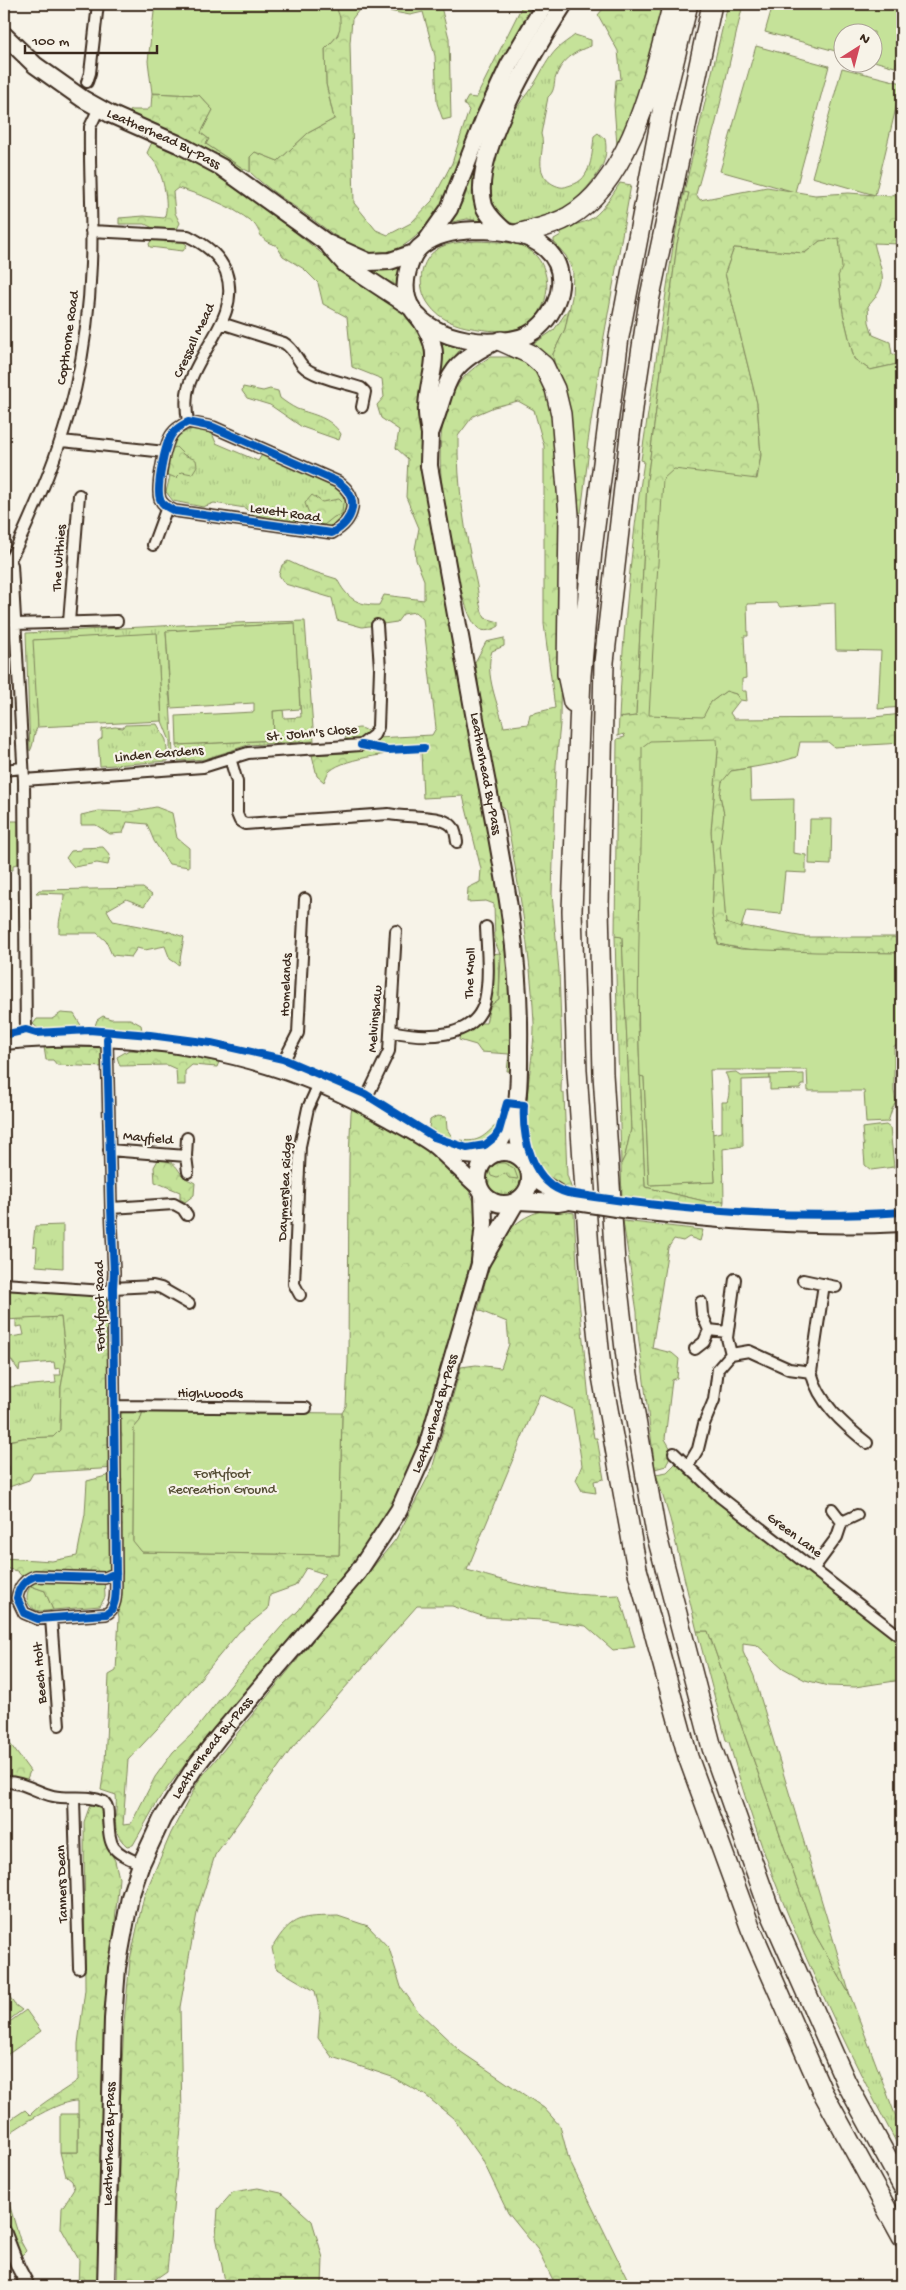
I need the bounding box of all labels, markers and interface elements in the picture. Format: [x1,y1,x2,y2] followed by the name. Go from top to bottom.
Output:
[25,22,158,54] scale bar
[834,22,884,72] north arrow
[855,30,873,49] text: N
[31,33,70,51] text: 100 m
[103,105,224,174] street label: Leatherhead By-Pass
[54,288,84,386] street label: Copthorne Road
[170,299,220,381] street label: Cressall Mead
[249,501,323,528] street label: Levett Road
[49,523,71,593] street label: The Withies
[465,711,505,837] street label: Leatherhead By-Pass
[266,721,359,746] street label: St. John's Close
[114,743,205,767] street label: Linden Gardens
[461,947,481,1000] street label: The Knoll
[277,952,297,1017] street label: Homelands
[365,985,387,1053] street label: Melvinshaw
[122,1128,176,1150] street label: Mayfield
[275,1134,297,1242] street label: Daymerslea Ridge
[92,1259,110,1352] street label: Fortyfoot Road
[408,1352,462,1476] street label: Leatherhead By-Pass
[177,1386,243,1403] street label: Highwoods
[168,1466,278,1499] park label: Fortyfoot Recreation Ground
[763,1510,826,1563] street label: Green Lane
[30,1641,52,1705] street label: Beech Holt
[168,1693,257,1802] street label: Leatherhead By-Pass
[53,1844,73,1924] street label: Tanners Dean
[100,2081,120,2206] street label: Leatherhead By-Pass

